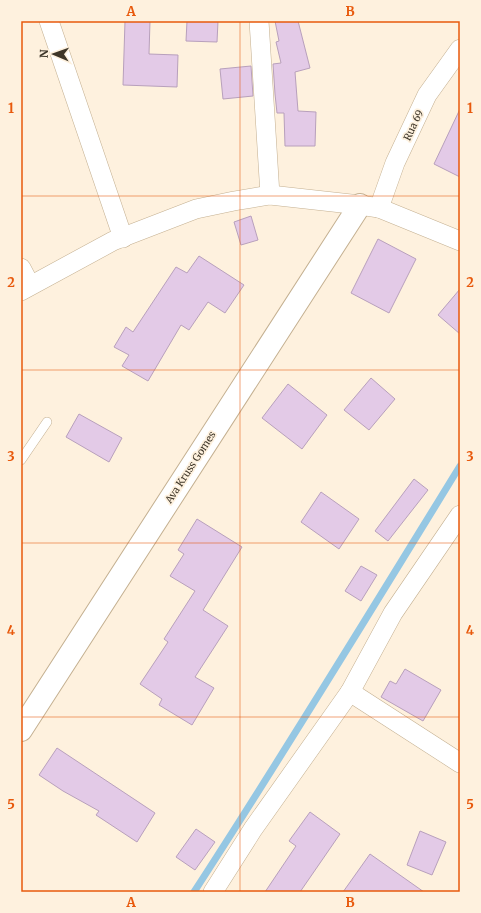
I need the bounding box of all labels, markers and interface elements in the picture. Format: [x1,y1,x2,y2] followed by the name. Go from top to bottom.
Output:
[125,3,136,20] text: A
[345,3,355,20] text: B
[34,34,74,74] north arrow
[37,49,51,58] text: N
[8,100,14,117] text: 1
[467,100,473,117] text: 1
[401,108,426,143] street label: Rua 69
[7,274,15,291] text: 2
[466,274,474,291] text: 2
[162,429,219,507] street label: Ava Kruss Gomes
[7,448,15,465] text: 3
[466,448,474,465] text: 3
[7,622,16,639] text: 4
[466,622,475,639] text: 4
[7,796,15,813] text: 5
[466,796,474,813] text: 5
[125,894,136,911] text: A
[345,894,355,911] text: B

